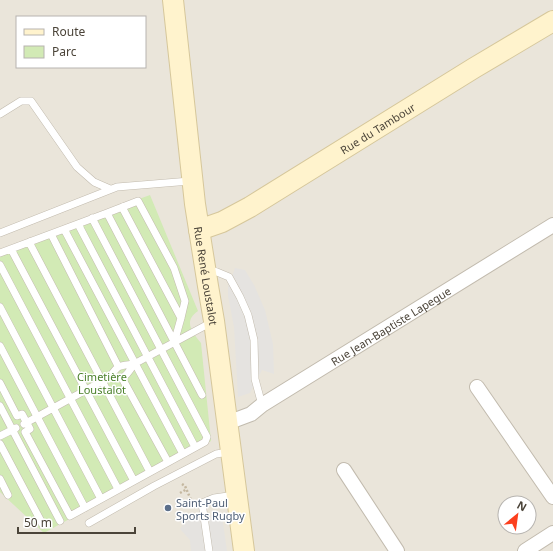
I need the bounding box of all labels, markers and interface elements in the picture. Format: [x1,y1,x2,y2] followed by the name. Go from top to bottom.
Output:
[16,16,146,68] legend
[52,23,85,40] text: Route
[52,43,77,60] text: Parc
[337,99,418,157] street label: Rue du Tambour
[191,225,222,326] street label: Rue René Loustalot
[328,283,453,368] street label: Rue Jean-Baptiste Lapegue
[77,369,127,397] park label: Cimetière Loustalot
[176,495,245,523] place label: Saint-Paul Sports Rugby
[497,495,537,535] north arrow
[515,497,530,515] text: N
[163,503,173,513] marker: Saint-Paul Sports Rugby
[18,509,135,535] scale bar
[24,514,52,531] text: 50 m

